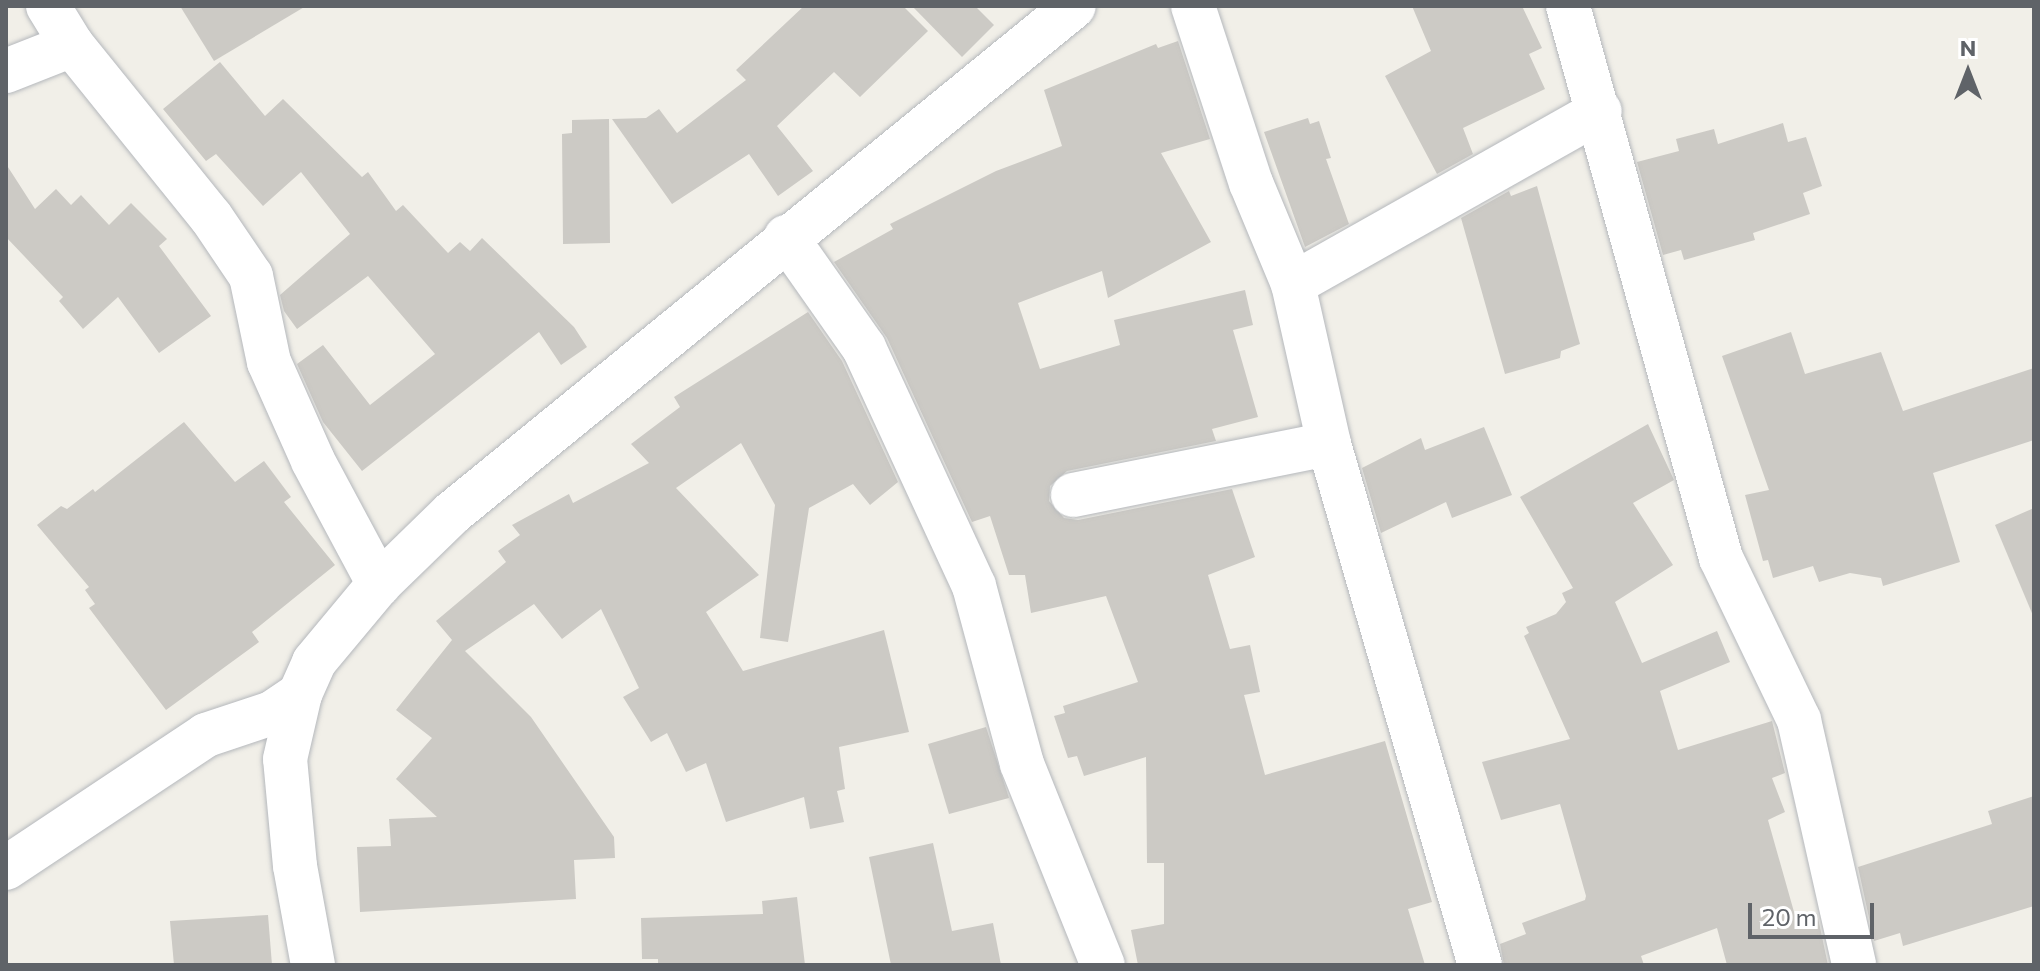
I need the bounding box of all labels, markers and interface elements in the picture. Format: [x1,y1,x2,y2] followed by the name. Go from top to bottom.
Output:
[1928,32,2008,112] north arrow
[1960,34,1976,61] text: N
[1752,887,1878,937] scale bar
[1762,902,1816,931] text: 20 m

